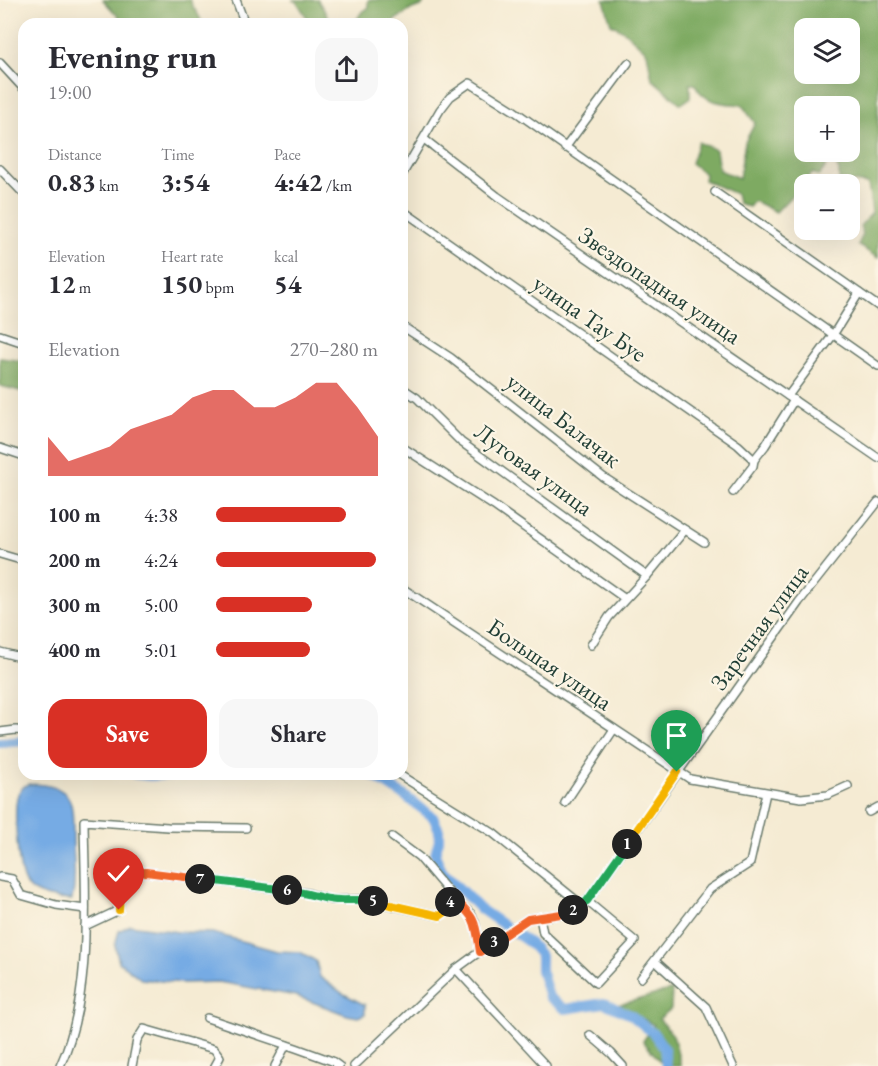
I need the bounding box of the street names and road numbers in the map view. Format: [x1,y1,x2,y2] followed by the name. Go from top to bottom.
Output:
[573,219,748,351] street label: Звездопадная улица
[527,267,653,369] street label: улица Тау Буе
[500,366,628,475] street label: улица Балачак
[469,416,600,523] street label: Луговая улица
[703,558,815,696] street label: Заречная улица
[482,611,619,717] street label: Большая улица

